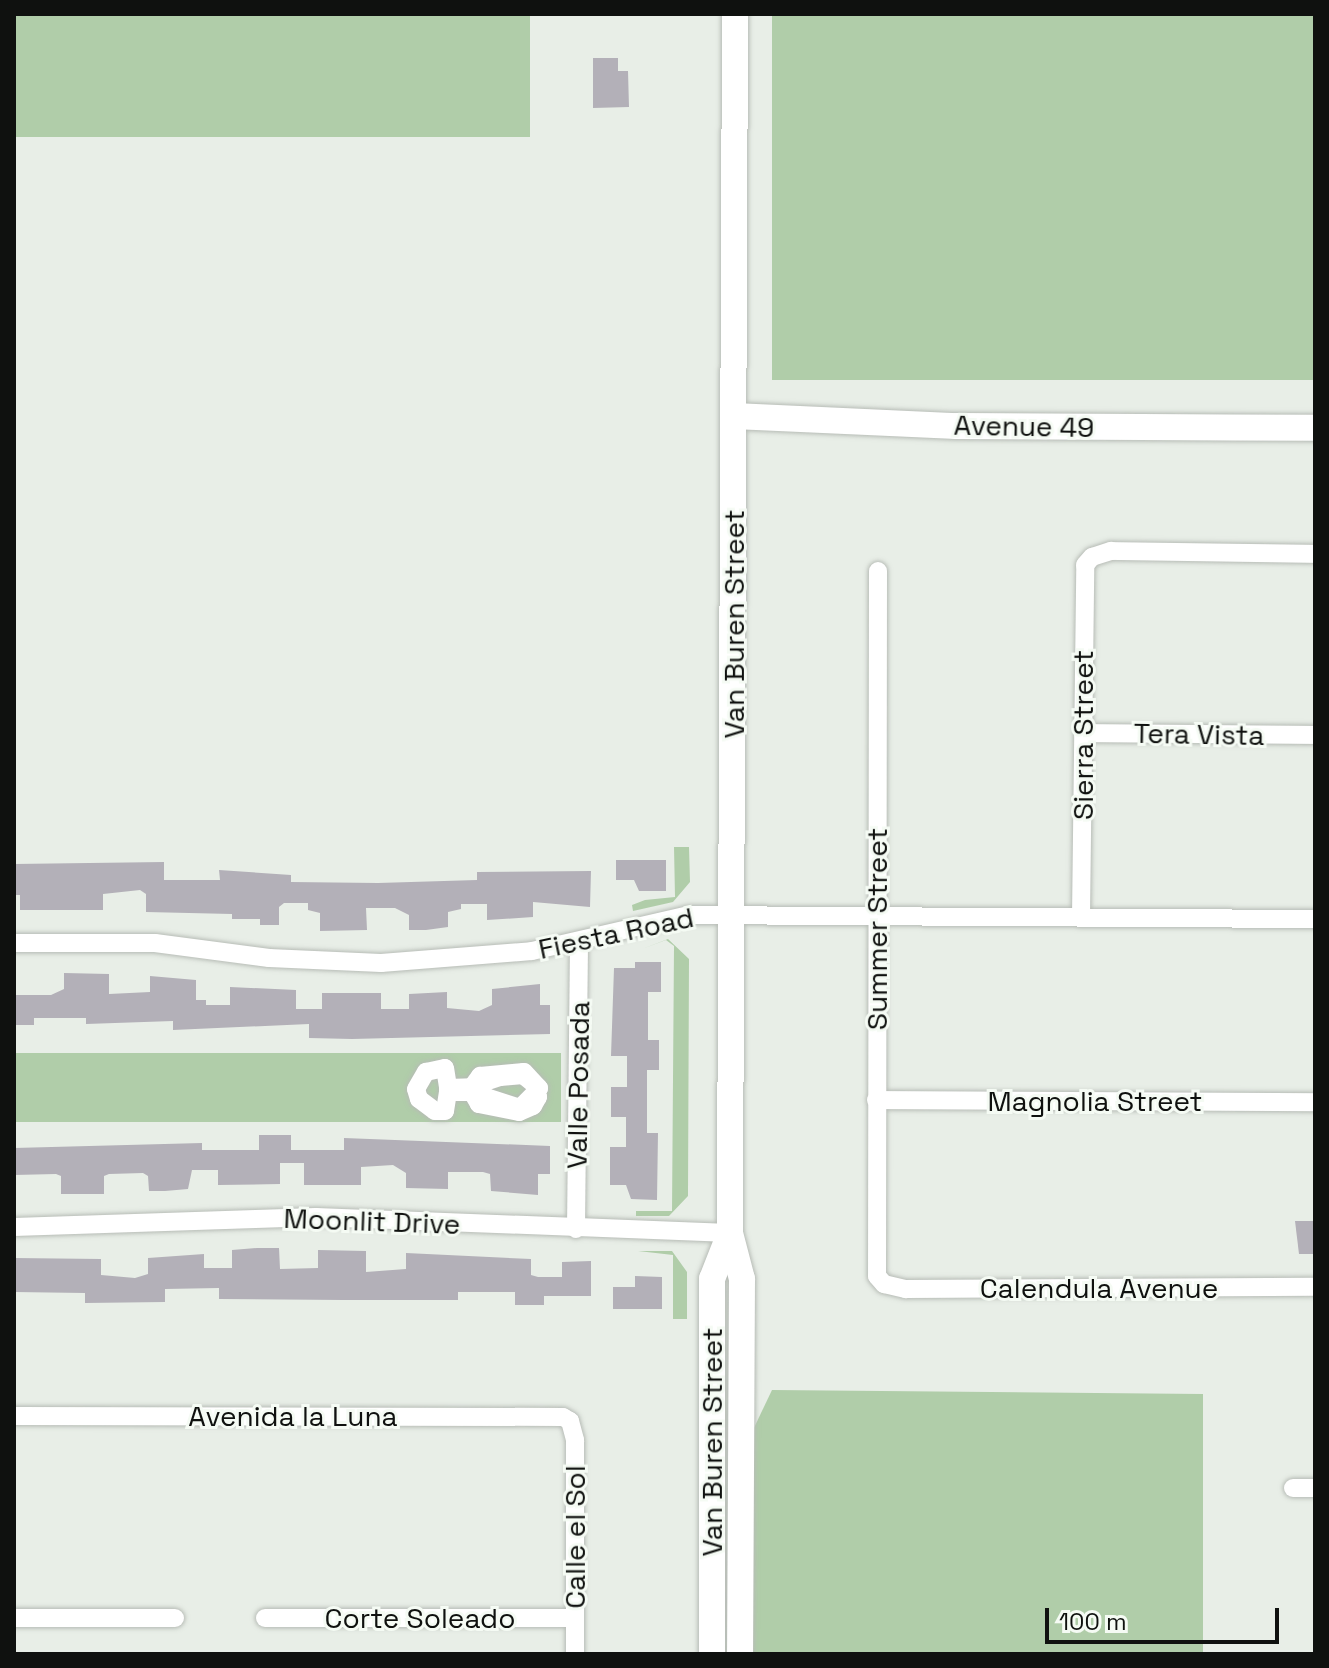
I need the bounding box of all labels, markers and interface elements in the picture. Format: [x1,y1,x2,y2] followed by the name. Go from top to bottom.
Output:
[953,408,1095,444] street label: Avenue 49
[717,509,751,739] street label: Van Buren Street
[1066,650,1100,820] street label: Sierra Street
[1133,716,1265,752] street label: Tera Vista
[860,828,894,1030] street label: Summer Street
[535,900,697,966] street label: Fiesta Road
[560,1001,596,1169] street label: Valle Posada
[988,1084,1202,1118] street label: Magnolia Street
[283,1201,461,1241] street label: Moonlit Drive
[980,1271,1218,1305] street label: Calendula Avenue
[695,1327,729,1557] street label: Van Buren Street
[188,1399,398,1433] street label: Avenida la Luna
[558,1465,592,1609] street label: Calle el Sol
[1049,1592,1283,1642] scale bar
[325,1601,515,1635] street label: Corte Soleado
[1059,1606,1127,1637] text: 100 m

